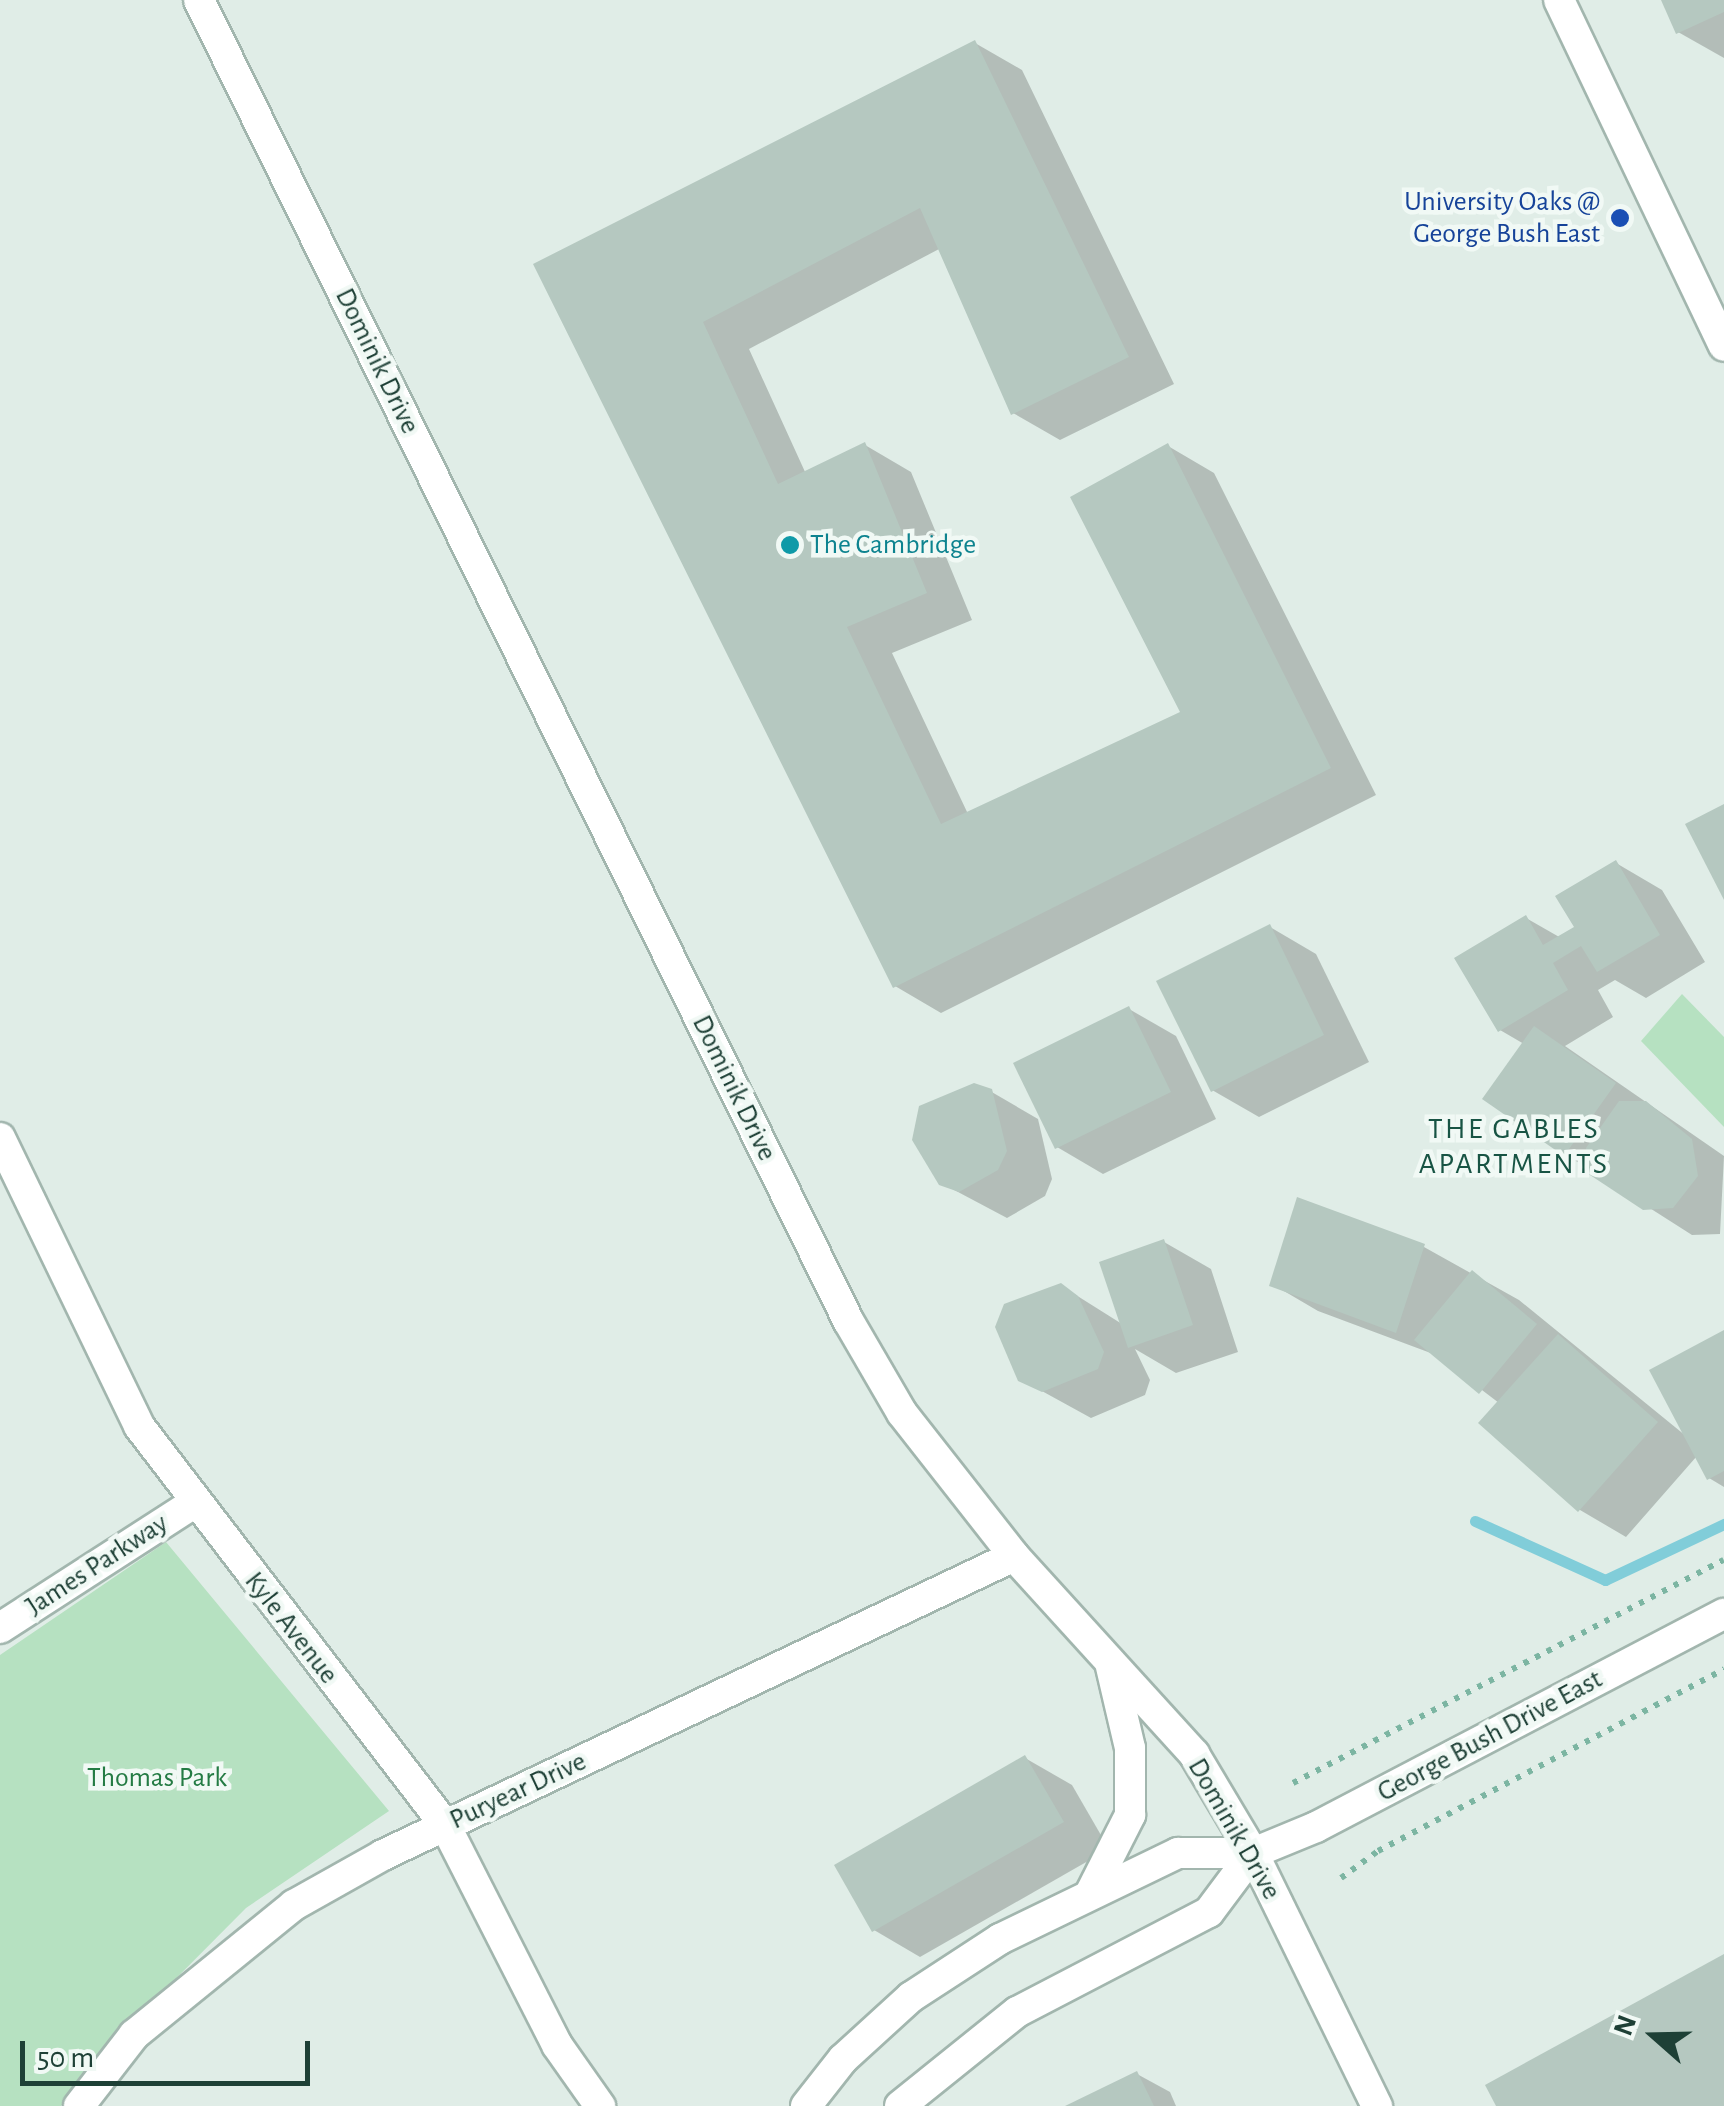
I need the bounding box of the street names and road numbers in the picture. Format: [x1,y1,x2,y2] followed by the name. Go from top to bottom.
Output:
[327,283,427,439] street label: Dominik Drive
[684,1010,784,1166] street label: Dominik Drive
[20,1507,174,1623] street label: James Parkway
[237,1565,345,1691] street label: Kyle Avenue
[1372,1663,1608,1809] street label: George Bush Drive East
[444,1745,592,1837] street label: Puryear Drive
[1180,1752,1288,1906] street label: Dominik Drive

